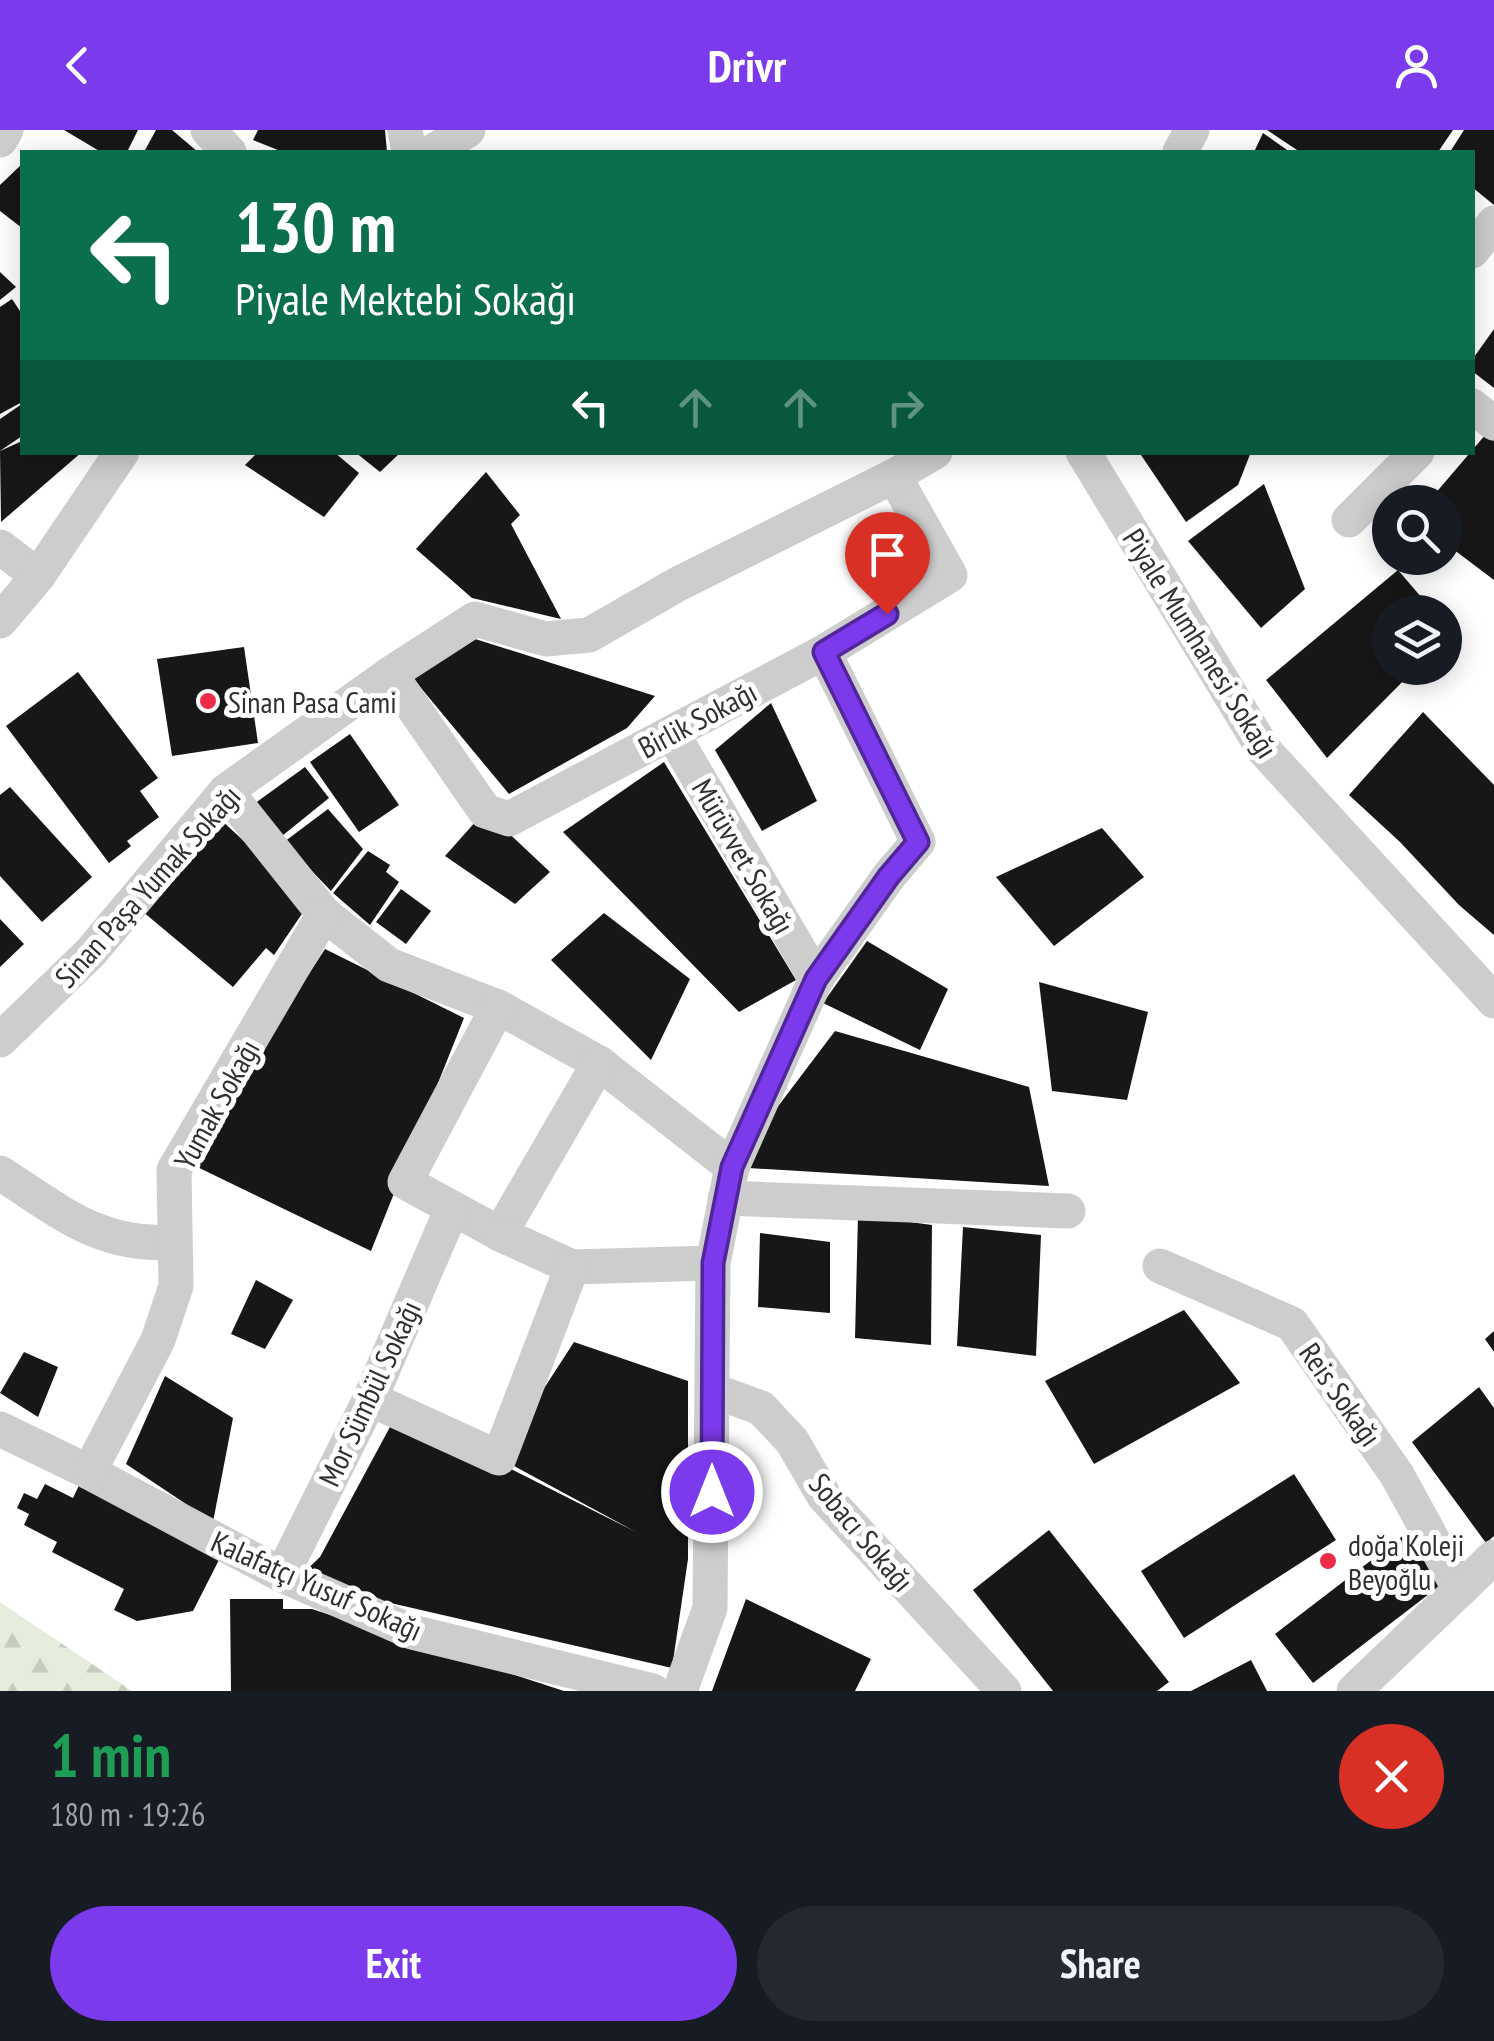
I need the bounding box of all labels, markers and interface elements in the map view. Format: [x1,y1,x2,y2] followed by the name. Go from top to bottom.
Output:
[708,36,786,94] text: Drivr
[50,38,105,93] icon: back
[1389,38,1444,93] icon: person
[235,181,396,271] text: 130 m
[70,190,200,320] icon: left
[235,269,576,327] text: Piyale Mektebi Sokağı
[563,380,618,435] icon: left
[668,380,723,435] icon: ahead
[773,380,828,435] icon: ahead
[878,380,933,435] icon: right
[1372,485,1462,685] map controls
[1372,485,1462,575] button: search
[845,512,930,615] pin
[1115,521,1287,765] street label: Piyale Mumhanesi Sokağı
[860,527,915,582] icon: arrive
[1372,595,1462,685] button: layers
[631,672,763,766] street label: Birlik Sokağı
[228,682,397,721] place label: Sinan Pasa Cami
[197,690,219,712] marker: Sinan Pasa Cami
[684,771,804,941] street label: Mürüvvet Sokağı
[46,777,248,995] street label: Sinan Paşa Yumak Sokağı
[164,1032,268,1176] street label: Yumak Sokağı
[309,1294,429,1492] street label: Mor Sümbül Sokağı
[1291,1335,1391,1453] street label: Reis Sokağı
[660,1440,764,1544] position arrow
[801,1465,923,1599] street label: Sobacı Sokağı
[205,1521,429,1649] street label: Kalafatçı Yusuf Sokağı
[1348,1525,1464,1598] place label: doğa Koleji Beyoğlu
[1317,1550,1339,1572] marker: doğa Koleji Beyoğlu
[50,1716,171,1794] text: 1 min
[1339,1724,1444,1829] button: close
[50,1793,205,1835] text: 180 m · 19:26
[50,1906,737,2021] button: Exit
[757,1906,1444,2021] button: Share

